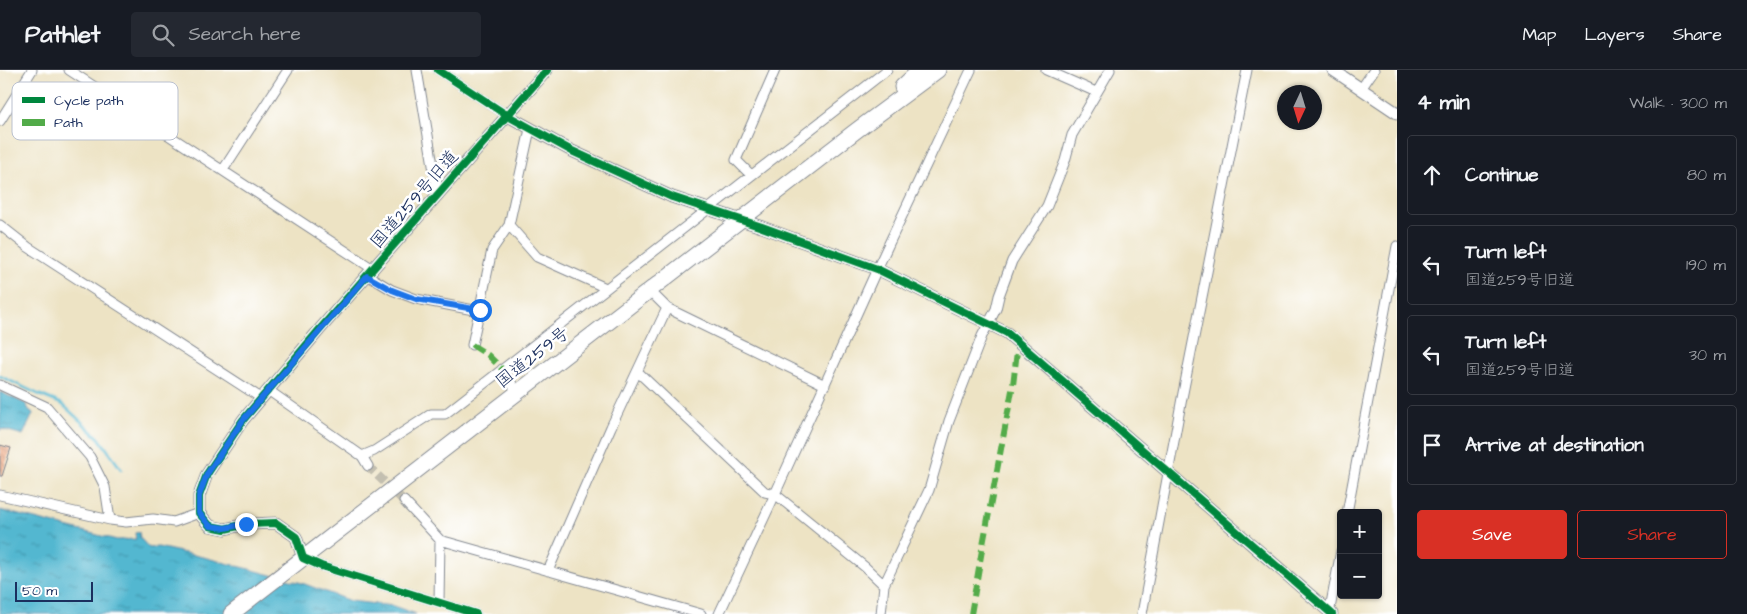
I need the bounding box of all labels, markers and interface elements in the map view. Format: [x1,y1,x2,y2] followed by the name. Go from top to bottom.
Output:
[131,12,481,57] search box
[25,18,101,52] text: Pathlet
[149,21,177,49] icon: search
[189,21,301,48] text: Search here
[1522,22,1556,47] text: Map
[1584,22,1645,47] text: Layers
[1673,22,1722,47] text: Share
[12,82,178,140] legend
[1277,85,1322,130] north arrow
[1417,88,1470,117] text: 4 min
[54,91,123,111] text: Cycle path
[1629,92,1727,114] text: Walk · 300 m
[54,113,83,133] text: Path
[364,145,464,254] street label: 国道259号旧道
[1418,161,1446,189] icon: ahead
[1465,162,1539,189] text: Continue
[1687,164,1726,186] text: 80 m
[1465,239,1546,266] text: Turn left
[1418,251,1446,279] icon: left
[1686,254,1726,276] text: 190 m
[1465,269,1575,291] text: 国道259号旧道
[469,299,492,322] route start
[490,321,574,394] street label: 国道259号
[1465,329,1546,356] text: Turn left
[1418,341,1446,369] icon: left
[1689,344,1726,366] text: 30 m
[1465,359,1575,381] text: 国道259号旧道
[1418,431,1446,459] icon: arrive
[1465,432,1644,459] text: Arrive at destination
[1337,509,1382,599] map controls
[1337,509,1382,554] button: +
[1417,510,1567,559] button: Save
[1577,510,1727,559] button: Share
[235,513,258,536] route end
[1337,554,1382,599] button: −
[15,579,92,602] scale bar
[22,581,57,601] text: 50 m

